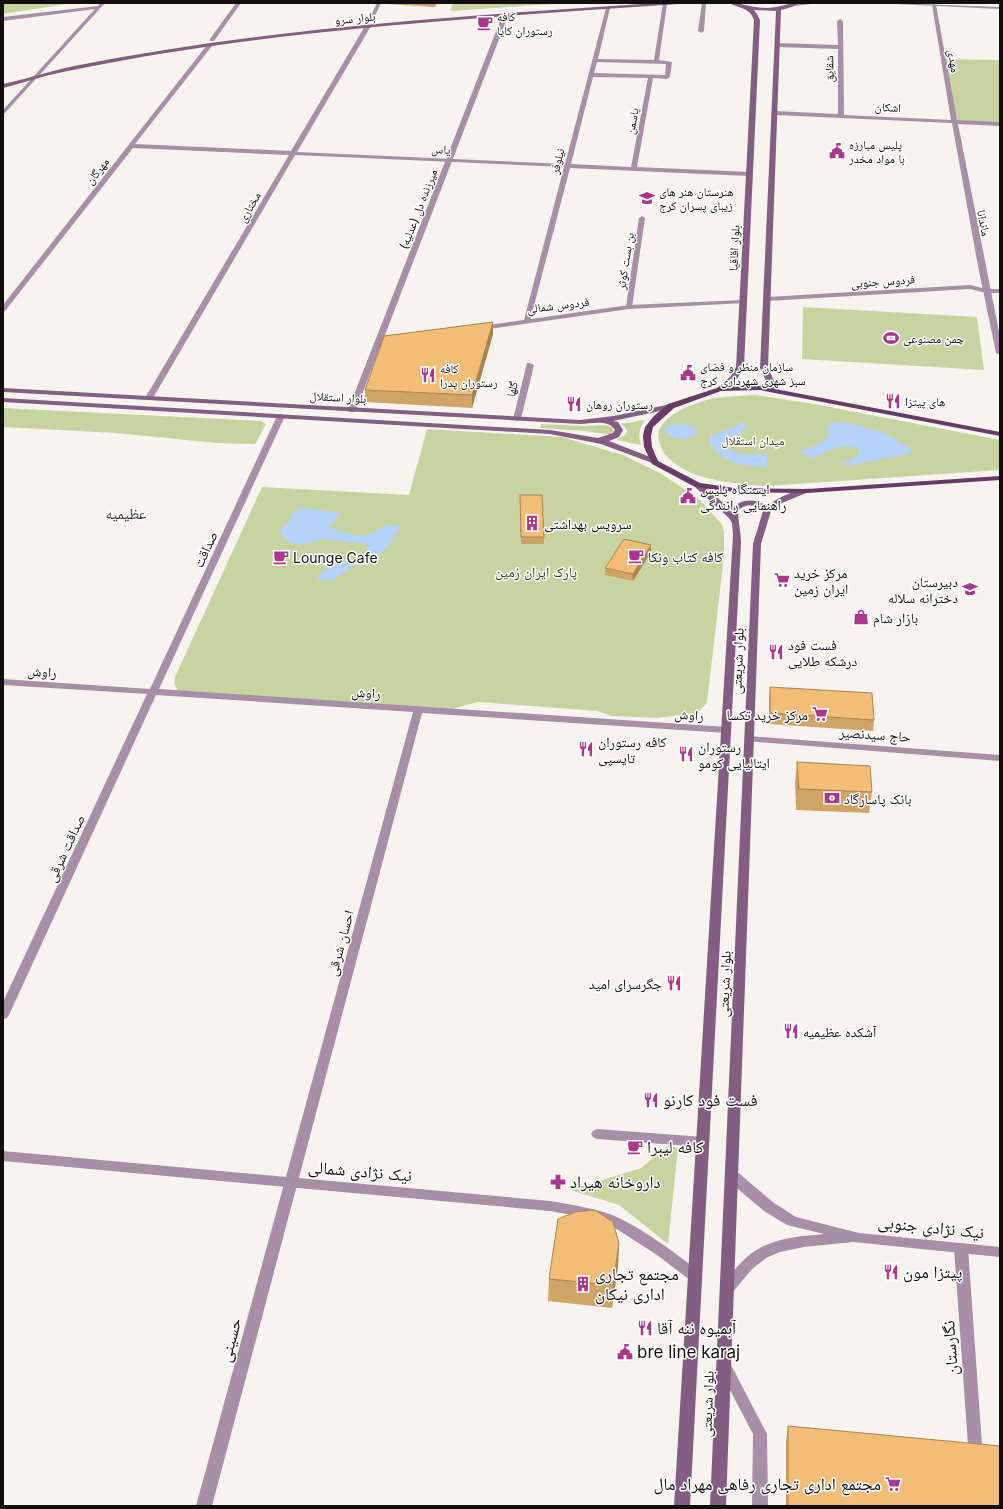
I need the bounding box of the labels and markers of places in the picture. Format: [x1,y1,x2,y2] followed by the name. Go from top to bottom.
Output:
[497,9,553,38] place label: کافه رستوران کایا
[476,14,494,32] cafe icon: کافه رستوران کایا
[848,137,905,166] place label: پلیس مبارزه با مواد مخدر
[828,142,846,160] public building icon: پلیس مبارزه با مواد مخدر
[659,184,733,213] place label: هنرستان هنر های زیبای پسران کرج
[638,189,656,207] school or university icon: هنرستان هنر های زیبای پسران کرج
[882,329,900,347] sports icon: چمن مصنوعی
[903,331,965,346] place label: چمن مصنوعی
[700,359,806,388] place label: سازمان منظر و فضای سبز شهری شهرداری کرج
[440,361,498,390] place label: کافه رستوران پدرا
[679,364,697,382] public building icon: سازمان منظر و فضای سبز شهری شهرداری کرج
[419,366,437,384] restaurant icon: کافه رستوران پدرا
[884,392,902,410] restaurant icon: های پیتزا
[905,394,945,409] place label: های پیتزا
[565,395,583,413] restaurant icon: رستوران روهان
[586,397,653,412] place label: رستوران روهان
[700,480,786,514] place label: ایستگاه پلیس راهنمایی رانندگی
[679,487,697,505] public building icon: ایستگاه پلیس راهنمایی رانندگی
[523,514,541,532] building icon: سرویس بهداشتی
[544,515,631,533] place label: سرویس بهداشتی
[627,547,645,565] cafe icon: کافه کتاب ونکا
[272,548,290,566] cafe icon: Lounge Cafe
[648,548,723,566] place label: کافه کتاب ونکا
[293,549,378,566] place label: Lounge Cafe
[794,564,848,598] place label: مرکز خرید ایران زمین
[773,571,791,589] supermarket icon: مرکز خرید ایران زمین
[888,573,958,607] place label: دبیرستان دخترانه سلاله
[961,580,979,598] school or university icon: دبیرستان دخترانه سلاله
[852,608,870,626] shop icon: بازار شام
[873,609,918,628] place label: بازار شام
[788,636,858,670] place label: فست فود درشکه طلایی
[767,643,785,661] restaurant icon: فست فود درشکه طلایی
[811,705,829,723] supermarket icon: مرکز خرید تکسا
[727,706,808,724] place label: مرکز خرید تکسا
[598,733,667,767] place label: کافه رستوران تایسپی
[698,738,770,772] place label: رستوران ایتالیایی کومو
[577,740,595,758] restaurant icon: کافه رستوران تایسپی
[677,745,695,763] restaurant icon: رستوران ایتالیایی کومو
[823,789,841,807] bank icon: بانک پاسارگاد
[844,790,912,808] place label: بانک پاسارگاد
[665,974,683,992] restaurant icon: جگرسرای امید
[589,975,662,993] place label: جگرسرای امید
[782,1022,800,1040] restaurant icon: آشکده عظیمیه
[803,1023,877,1040] place label: آشکده عظیمیه
[663,1090,758,1110] place label: فست فود کارنو
[642,1091,660,1109] restaurant icon: فست فود کارنو
[647,1137,704,1157] place label: کافه لیبرا
[626,1138,644,1156] cafe icon: کافه لیبرا
[570,1172,661,1192] place label: داروخانه هیراد
[549,1173,567,1191] pharmacy icon: داروخانه هیراد
[903,1262,962,1283] place label: پیتزا مون
[882,1263,900,1281] restaurant icon: پیتزا مون
[595,1264,679,1305] place label: مجتمع تجاری اداری نیکان
[574,1275,592,1293] building icon: مجتمع تجاری اداری نیکان
[657,1318,737,1338] place label: آبمیوه ننه آقا
[636,1319,654,1337] restaurant icon: آبمیوه ننه آقا
[637,1342,740,1362] place label: bre line karaj
[616,1343,634,1361] public building icon: bre line karaj
[653,1474,881,1496] place label: مجتمع اداری تجاری رفاهی مهراد مال
[884,1475,902,1493] supermarket icon: مجتمع اداری تجاری رفاهی مهراد مال

